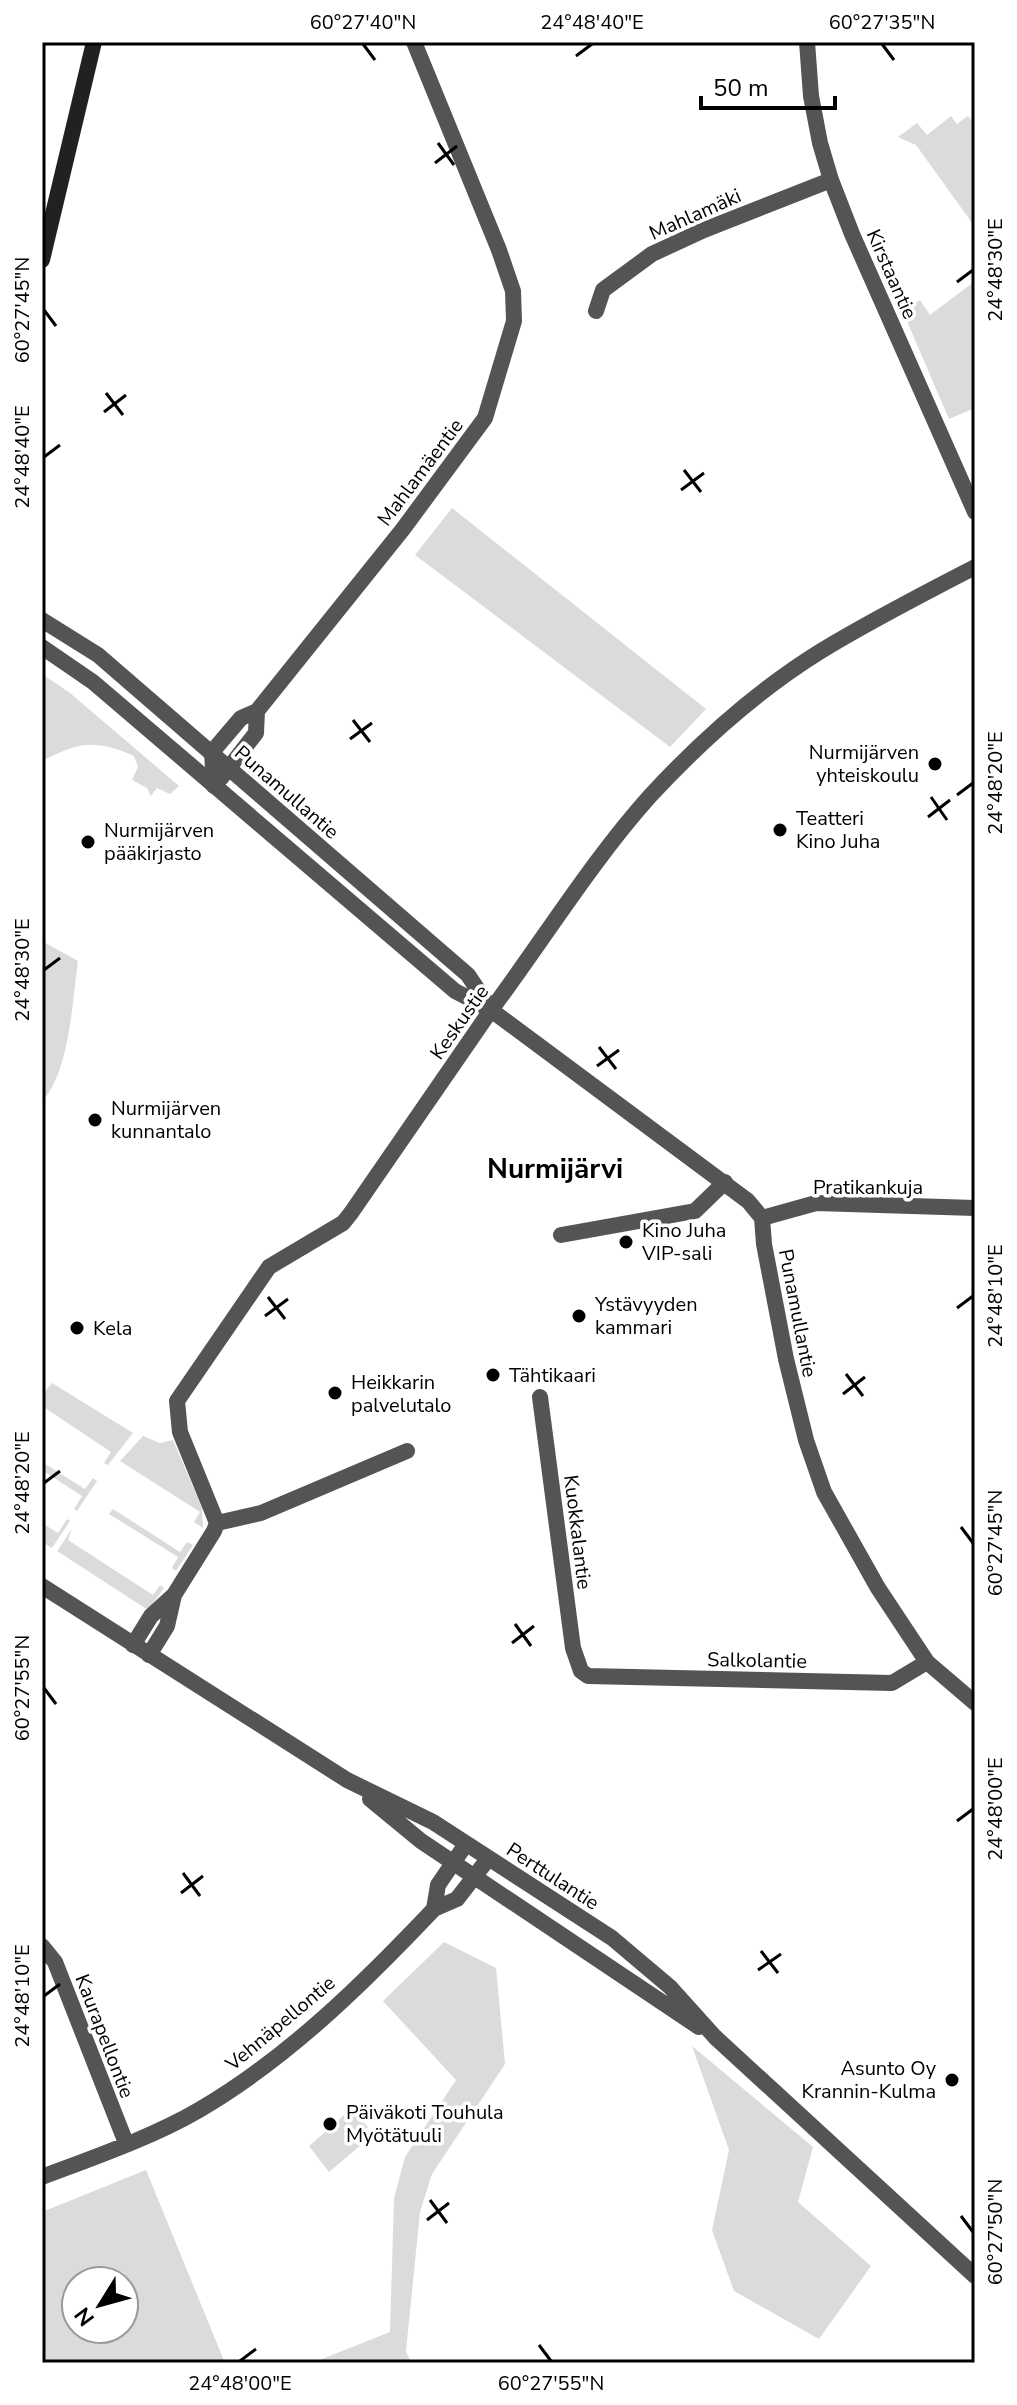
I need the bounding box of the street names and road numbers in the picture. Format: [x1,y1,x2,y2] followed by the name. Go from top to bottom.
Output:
[645,182,745,247] street label: Mahlamäki
[860,225,923,323] street label: Kirstaantie
[371,413,470,531] street label: Mahlamäentie
[229,739,345,845] street label: Punamullantie
[424,979,495,1065] street label: Keskustie
[813,1174,923,1201] street label: Pratikankuja
[772,1247,823,1380] street label: Punamullantie
[557,1473,598,1591] street label: Kuokkalantie
[707,1646,807,1675] street label: Salkolantie
[501,1836,604,1917] street label: Perttulantie
[68,1970,141,2102] street label: Kaurapellontie
[219,1970,341,2078] street label: Vehnäpellontie

